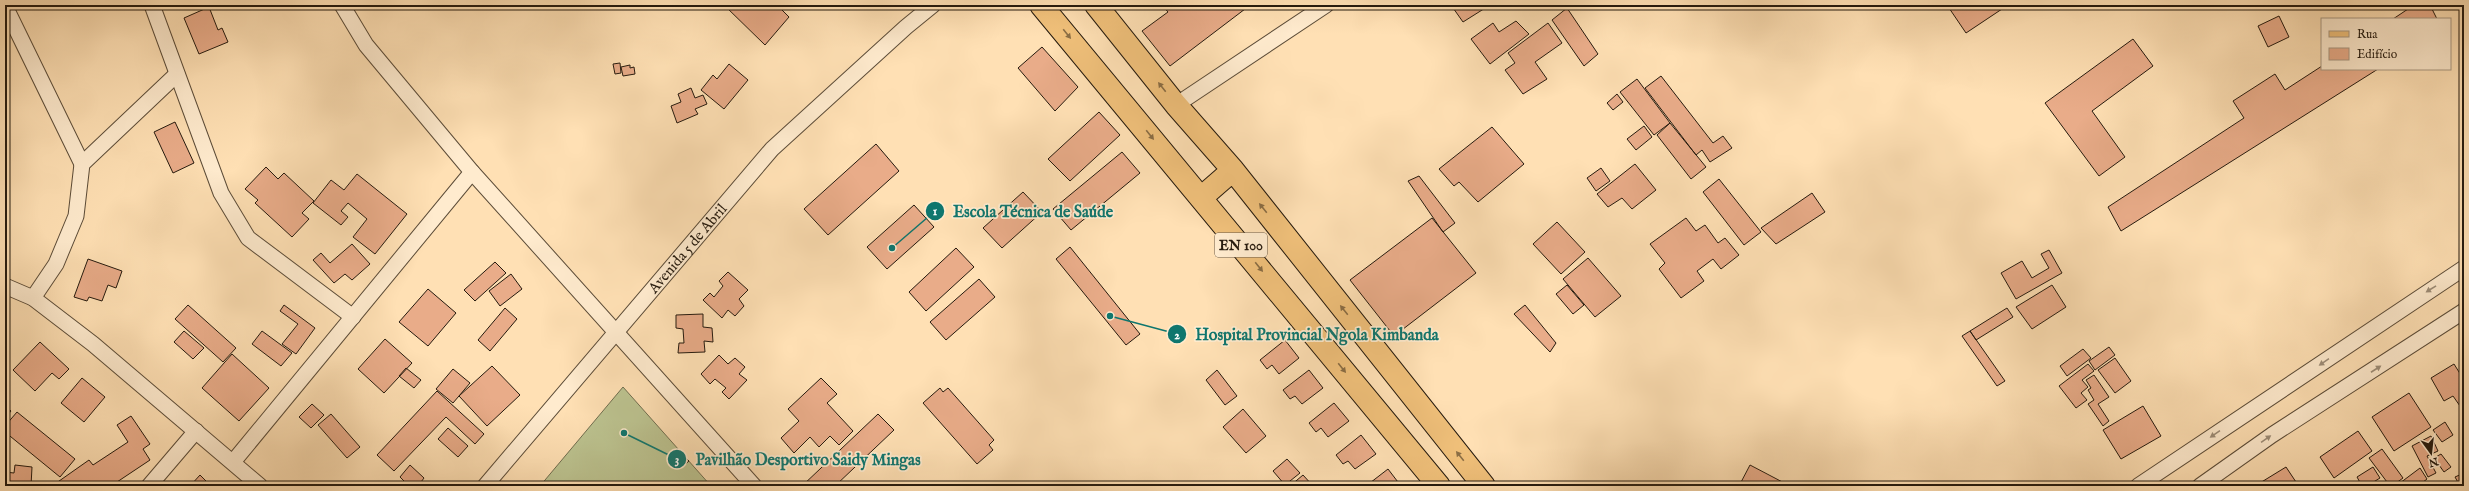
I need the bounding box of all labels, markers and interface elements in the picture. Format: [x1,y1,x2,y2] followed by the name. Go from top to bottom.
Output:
[2321,18,2451,70] legend
[2357,27,2378,42] text: Rua
[1063,29,1072,40] one-way arrow
[2357,47,2398,62] text: Edifício
[1157,82,1166,93] one-way arrow
[1145,129,1154,140] one-way arrow
[925,197,1121,225] callout: Escola Técnica de Saúde
[644,199,732,298] street label: Avenida 5 de Abril
[953,203,1114,223] text: Escola Técnica de Saúde
[1259,203,1267,214] one-way arrow
[933,204,938,219] text: 1
[1215,233,1267,257] road number: EN 100
[1255,262,1264,273] one-way arrow
[2426,285,2436,293] one-way arrow
[1340,305,1348,316] one-way arrow
[1167,320,1446,348] callout: Hospital Provincial Ngola Kimbanda
[1195,326,1440,346] text: Hospital Provincial Ngola Kimbanda
[1174,328,1180,343] text: 2
[2319,358,2329,366] one-way arrow
[1337,362,1346,373] one-way arrow
[2370,365,2381,372] one-way arrow
[2210,430,2220,438] one-way arrow
[2411,433,2451,473] north arrow
[2261,435,2272,443] one-way arrow
[667,445,928,473] callout: Pavilhão Desportivo Saidy Mingas
[1456,450,1464,461] one-way arrow
[695,451,921,471] text: Pavilhão Desportivo Saidy Mingas
[675,452,679,467] text: 3
[2426,453,2441,470] text: N

